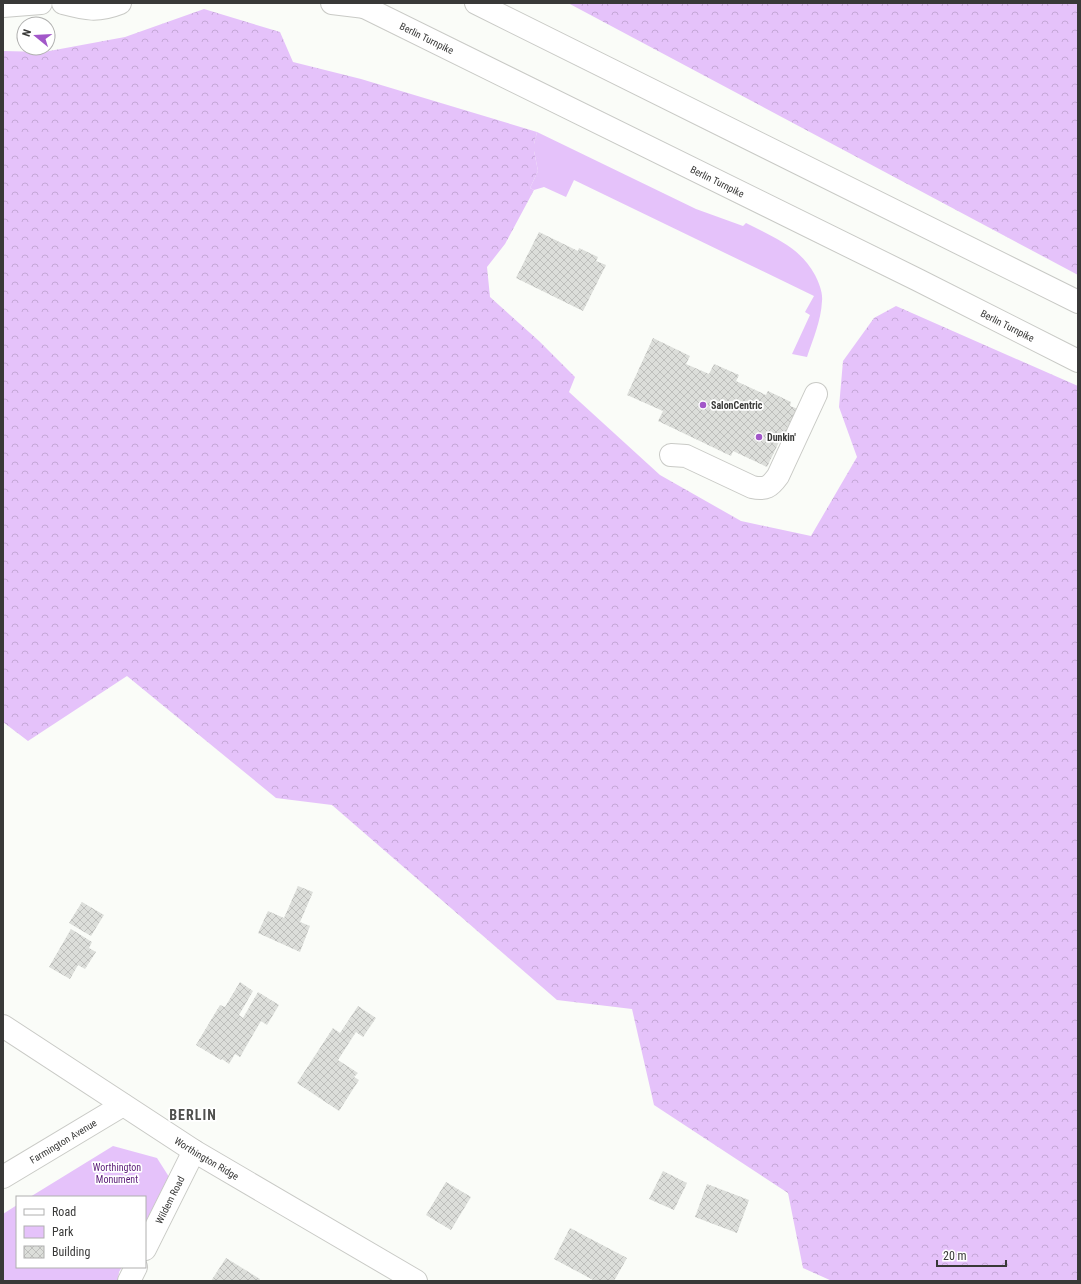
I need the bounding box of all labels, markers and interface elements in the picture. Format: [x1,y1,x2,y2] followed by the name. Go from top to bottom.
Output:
[16,16,56,56] north arrow
[398,20,456,56] street label: Berlin Turnpike
[20,28,34,38] text: N
[689,163,746,199] street label: Berlin Turnpike
[979,307,1037,344] street label: Berlin Turnpike
[698,400,708,410] marker: SalonCentric
[711,400,763,411] place label: SalonCentric
[754,432,764,442] marker: Dunkin'
[767,432,796,443] place label: Dunkin'
[169,1107,217,1123] district label: BERLIN
[28,1117,99,1165] street label: Farmington Avenue
[173,1134,241,1182] street label: Worthington Ridge
[93,1162,141,1185] park label: Worthington Monument
[153,1174,186,1225] street label: Wildem Road
[16,1196,146,1268] legend
[52,1205,76,1219] text: Road
[52,1225,74,1239] text: Park
[937,1242,1006,1268] scale bar
[52,1245,90,1259] text: Building
[943,1249,967,1263] text: 20 m

